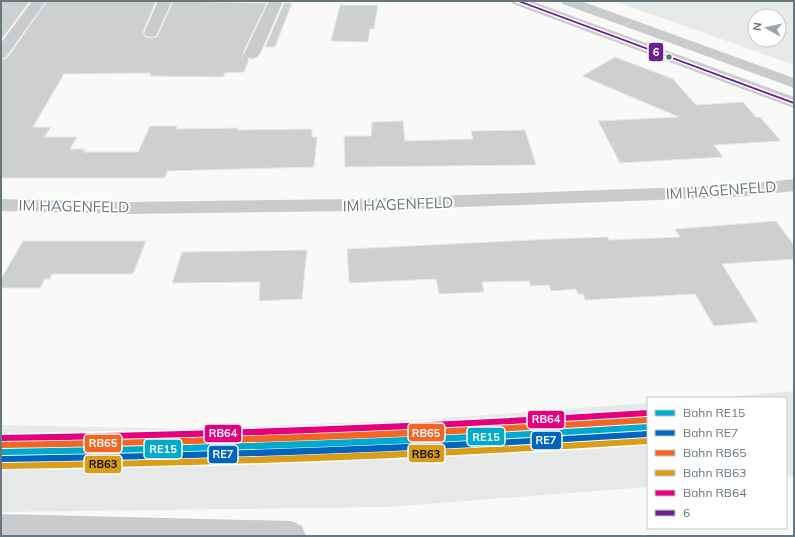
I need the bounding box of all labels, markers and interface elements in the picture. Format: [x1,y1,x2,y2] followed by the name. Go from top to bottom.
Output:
[747,8,787,48] north arrow
[750,22,765,32] text: N
[648,42,664,62] line badge: 6
[653,45,660,59] text: 6
[664,52,674,62] unlabelled marker
[665,177,777,203] street label: IM HAGENFELD
[342,193,454,215] street label: IM HAGENFELD
[19,196,129,216] street label: IM HAGENFELD
[647,397,787,529] legend
[683,405,745,420] text: Bahn RE15
[527,410,565,429] line badge: RB64
[532,412,561,426] text: RB64
[408,423,445,442] line badge: RB65
[204,424,242,443] line badge: RB64
[683,425,738,440] text: Bahn RE7
[209,426,238,440] text: RB64
[412,426,441,440] text: RB65
[467,427,505,446] line badge: RE15
[472,430,500,444] text: RE15
[531,431,562,450] line badge: RE7
[536,433,557,447] text: RE7
[84,434,122,453] line badge: RB65
[89,436,118,450] text: RB65
[144,439,182,459] line badge: RE15
[149,442,177,456] text: RE15
[408,444,445,463] line badge: RB63
[208,445,238,464] line badge: RE7
[683,445,746,460] text: Bahn RB65
[213,447,234,461] text: RE7
[412,447,441,461] text: RB63
[84,455,122,474] line badge: RB63
[89,457,118,471] text: RB63
[683,465,746,480] text: Bahn RB63
[683,485,746,500] text: Bahn RB64
[683,505,690,520] text: 6

